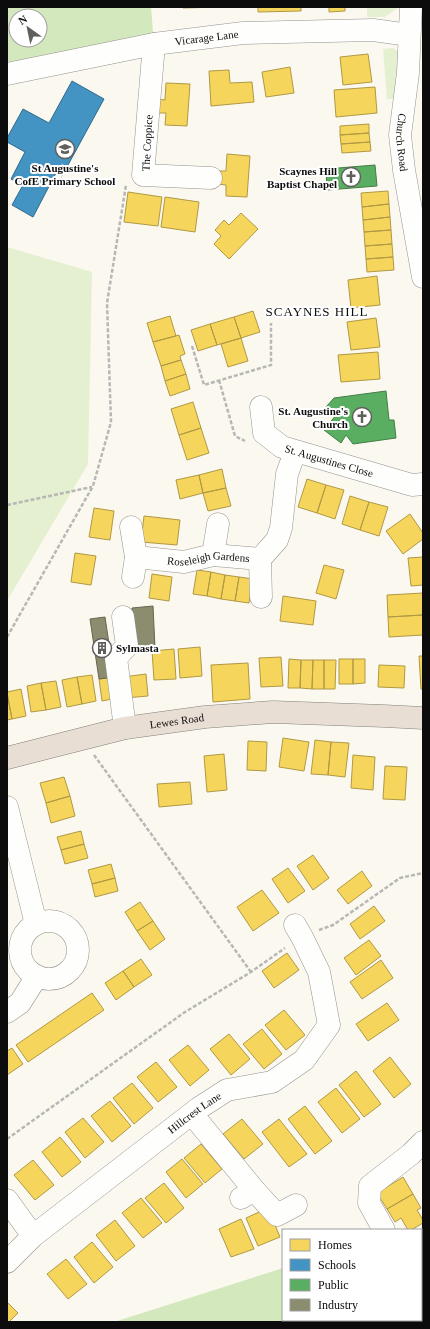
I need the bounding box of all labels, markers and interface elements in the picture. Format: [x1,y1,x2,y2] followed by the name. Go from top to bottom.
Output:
[8,8,48,48] north arrow
[16,12,29,27] text: N
[174,28,239,47] street label: Vicarage Lane
[394,113,410,173] street label: Church Road
[140,114,154,172] street label: The Coppice
[54,138,76,160] school or university icon: St Augustine's CofE Primary School
[15,162,115,187] place label: St Augustine's CofE Primary School
[267,165,337,190] place label: Scaynes Hill Baptist Chapel
[340,166,362,188] church icon: Scaynes Hill Baptist Chapel
[266,304,368,319] district label: SCAYNES HILL
[278,405,349,430] place label: St. Augustine's Church
[351,406,373,428] church icon: St. Augustine's Church
[283,442,375,479] street label: St. Augustines Close
[166,549,250,568] street label: Roseleigh Gardens
[91,637,113,659] building icon: Sylmasta
[116,642,159,654] place label: Sylmasta
[149,711,205,731] street label: Lewes Road
[165,1089,223,1136] street label: Hillcrest Lane
[282,1229,422,1321] legend
[318,1238,352,1252] text: Homes
[318,1258,356,1272] text: Schools
[318,1278,349,1292] text: Public
[318,1298,358,1312] text: Industry

